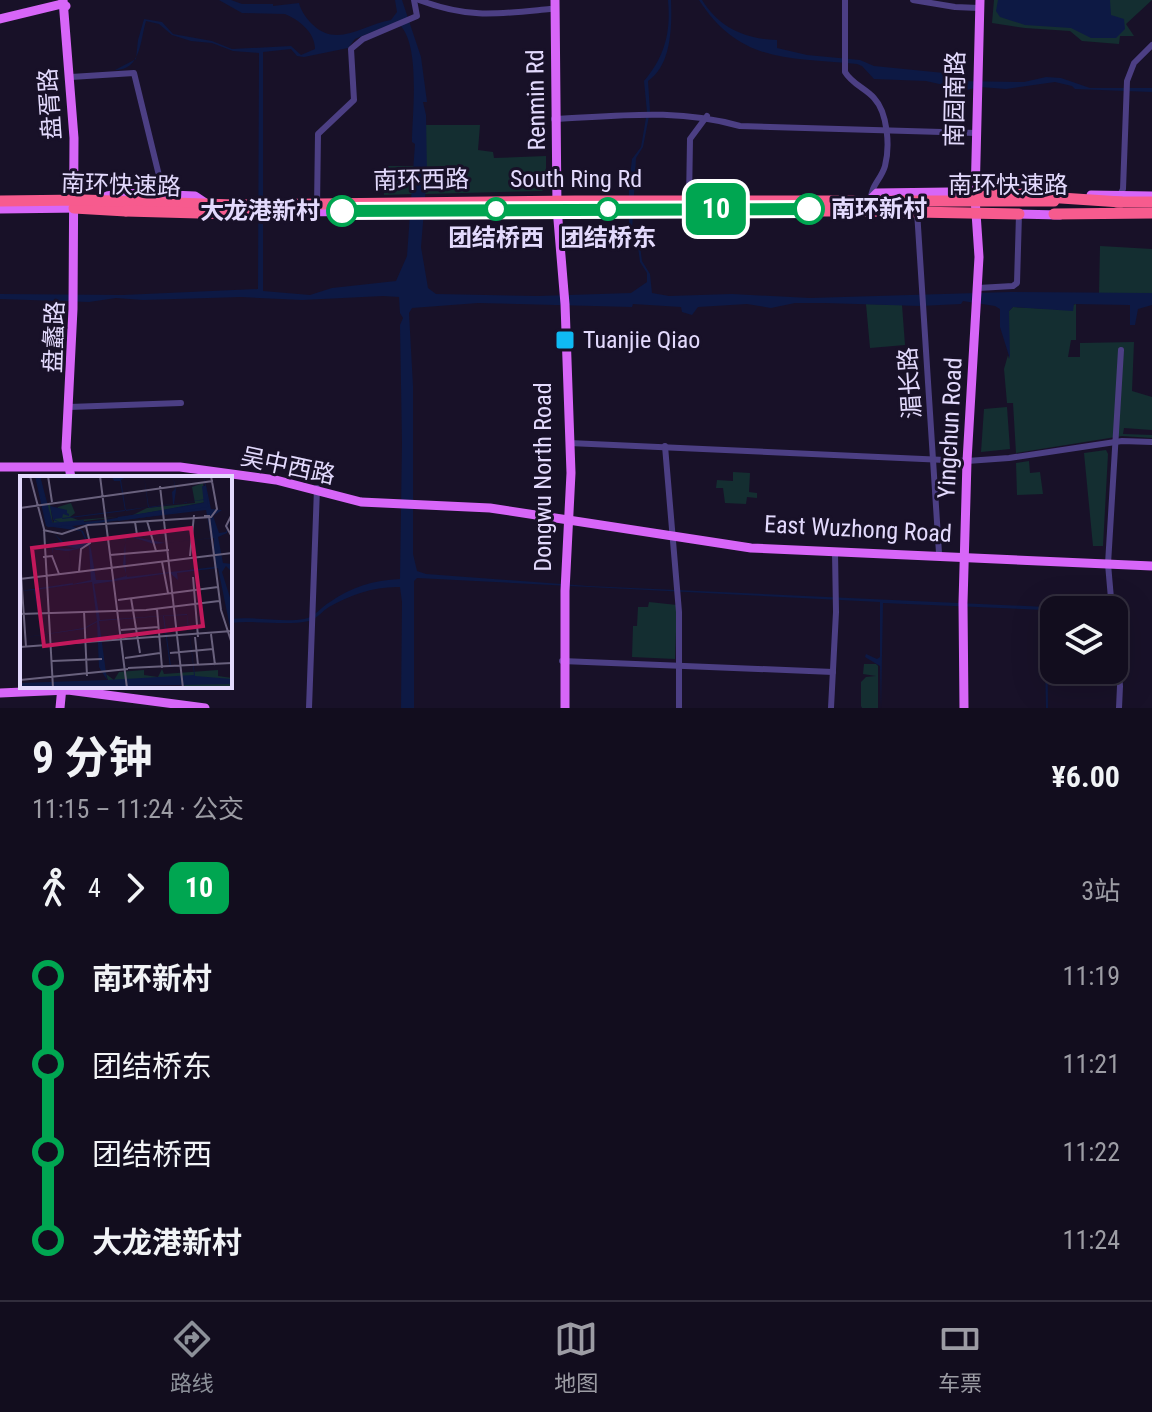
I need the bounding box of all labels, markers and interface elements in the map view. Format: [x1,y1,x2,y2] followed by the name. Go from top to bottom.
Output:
[521,49,551,151] street label: Renmin Rd
[940,51,970,147] street label: 南园南路
[34,67,66,141] street label: 盘胥路
[373,165,469,195] street label: 南环西路
[510,165,642,193] street label: South Ring Rd
[61,169,181,201] street label: 南环快速路
[948,171,1068,199] street label: 南环快速路
[680,183,752,235] line badge: 10
[702,192,730,225] text: 10
[794,194,824,224] marker: 南环新村
[831,195,927,223] place label: 南环新村
[327,196,357,226] marker: 大龙港新村
[200,197,320,225] place label: 大龙港新村
[485,198,507,220] marker: 团结桥西
[597,198,619,220] marker: 团结桥东
[448,224,544,252] place label: 团结桥西
[560,224,656,252] place label: 团结桥东
[39,301,69,373] street label: 盘蠡路
[583,326,700,354] place label: Tuanjie Qiao
[554,329,576,351] marker: Tuanjie Qiao
[894,346,926,420] street label: 湄长路
[932,357,968,499] street label: Yingchun Road
[529,382,557,572] street label: Dongwu North Road
[238,442,338,490] street label: 吴中西路
[20,476,232,688] inset map
[763,510,953,548] street label: East Wuzhong Road
[1040,596,1128,684] map controls
[1040,596,1128,684] button: layers
[32,732,152,784] text: 9 分钟
[1052,759,1120,794] text: ¥6.00
[32,794,244,824] text: 11:15 – 11:24 · 公交
[32,866,76,910] icon: walk
[113,866,157,910] icon: forward
[185,871,213,904] text: 10
[88,873,101,903] text: 4
[1081,876,1120,906] text: 3站
[92,961,212,996] text: 南环新村
[1063,961,1120,991] text: 11:19
[92,1049,212,1084] text: 团结桥东
[1063,1049,1120,1079] text: 11:21
[92,1137,212,1172] text: 团结桥西
[1063,1137,1120,1167] text: 11:22
[92,1225,242,1260] text: 大龙港新村
[1063,1225,1120,1255] text: 11:24
[170,1317,214,1397] tab: 路线
[554,1317,598,1397] tab: 地图
[938,1317,982,1397] tab: 车票

